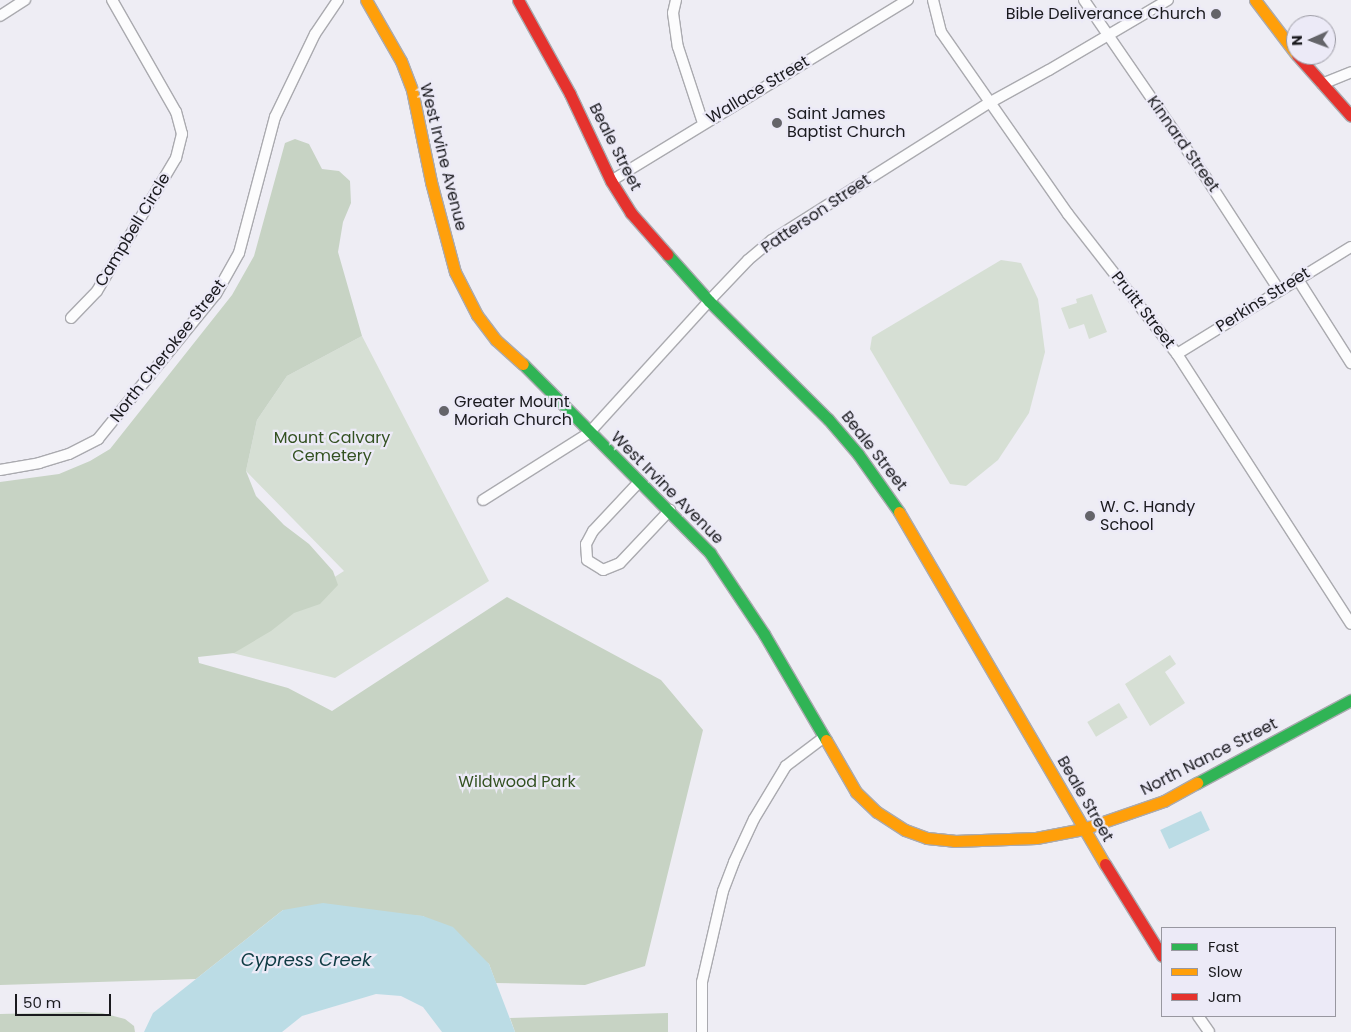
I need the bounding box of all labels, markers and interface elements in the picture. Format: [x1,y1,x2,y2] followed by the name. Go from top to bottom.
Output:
[1006,4,1206,24] place label: Bible Deliverance Church
[1210,8,1222,20] marker: Bible Deliverance Church
[1286,15,1336,65] north arrow
[1287,35,1307,46] text: N
[703,52,813,128] street label: Wallace Street
[415,81,471,233] street label: West Irvine Avenue
[1143,92,1223,196] street label: Kinnard Street
[585,100,645,194] street label: Beale Street
[787,104,905,142] place label: Saint James Baptist Church
[771,117,783,129] marker: Saint James Baptist Church
[92,170,174,290] street label: Campbell Circle
[758,170,874,258] street label: Patterson Street
[1213,263,1313,337] street label: Perkins Street
[1107,268,1179,352] street label: Pruitt Street
[106,276,230,426] street label: North Cherokee Street
[454,392,572,430] place label: Greater Mount Moriah Church
[438,405,450,417] marker: Greater Mount Moriah Church
[837,407,911,495] street label: Beale Street
[274,428,390,466] park label: Mount Calvary Cemetery
[607,428,727,548] street label: West Irvine Avenue
[1100,497,1195,535] place label: W. C. Handy School
[1084,510,1096,522] marker: W. C. Handy School
[1137,714,1281,800] street label: North Nance Street
[1053,753,1117,845] street label: Beale Street
[458,772,576,792] park label: Wildwood Park
[1161,927,1336,1017] legend
[1208,936,1239,957] text: Fast
[241,949,371,971] water label: Cypress Creek
[1208,961,1242,982] text: Slow
[18,984,114,1016] scale bar
[1208,986,1242,1007] text: Jam
[23,992,61,1013] text: 50 m

